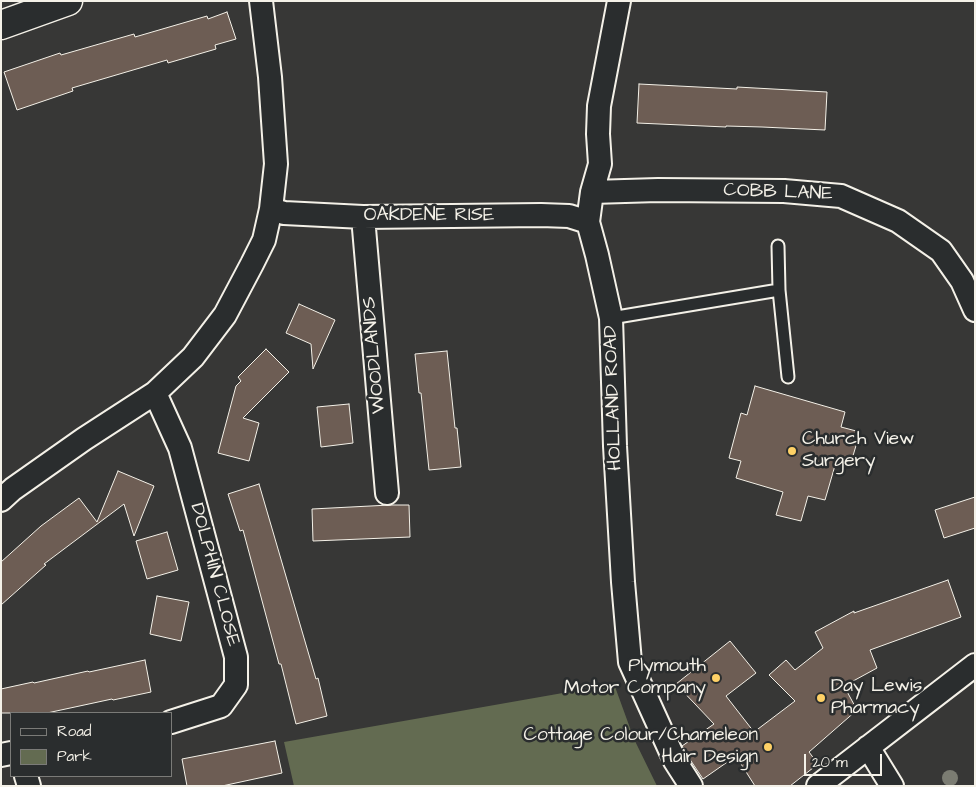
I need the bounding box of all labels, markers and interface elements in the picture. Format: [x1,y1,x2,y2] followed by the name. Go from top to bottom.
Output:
[723,180,833,206] street label: COBB LANE
[364,205,494,227] street label: OAKDENE RISE
[359,296,391,414] street label: WOODLANDS
[600,325,628,471] street label: HOLLAND ROAD
[802,429,914,473] place label: Church View Surgery
[786,445,798,457] marker: Church View Surgery
[184,501,244,649] street label: DOLPHIN CLOSE
[564,656,706,700] place label: Plymouth Motor Company
[710,672,722,684] marker: Plymouth Motor Company
[831,676,922,720] place label: Day Lewis Pharmacy
[815,692,827,704] marker: Day Lewis Pharmacy
[10,712,172,777] legend
[57,721,91,742] text: Road
[524,725,758,769] place label: Cottage Colour/Chameleon Hair Design
[762,741,774,753] marker: Cottage Colour/Chameleon Hair Design
[806,744,884,776] scale bar
[57,746,92,767] text: Park
[812,752,848,773] text: 20 m

